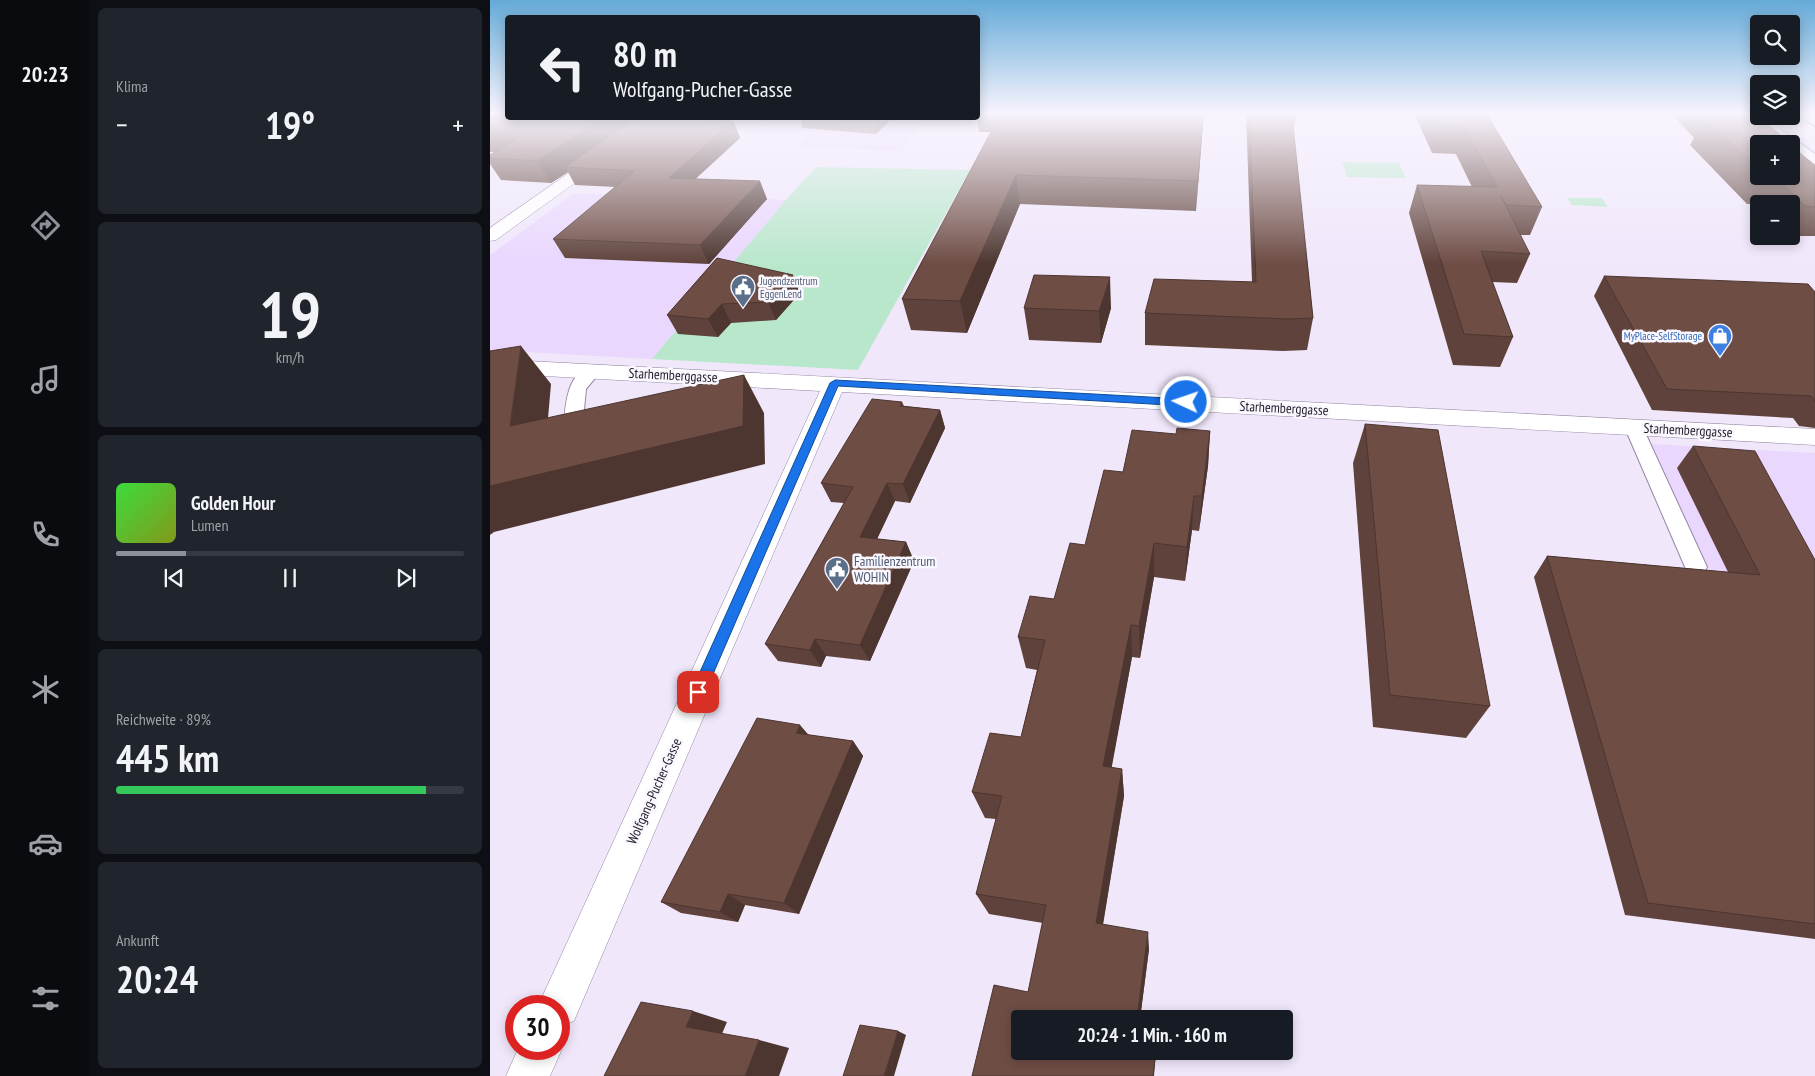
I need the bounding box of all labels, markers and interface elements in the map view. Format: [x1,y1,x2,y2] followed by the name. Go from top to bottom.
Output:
[1750,15,1800,245] map controls
[1750,15,1800,65] button: search
[613,31,677,77] text: 80 m
[530,35,595,100] icon: left
[21,60,69,88] text: 20:23
[613,75,792,103] text: Wolfgang-Pucher-Gasse
[1750,75,1800,125] button: layers
[116,76,148,96] text: Klima
[265,100,315,149] text: 19°
[116,106,128,143] text: −
[452,106,464,143] text: +
[1750,135,1800,185] button: +
[1750,195,1800,245] button: −
[28,208,63,243] icon: directions
[259,272,321,356] text: 19
[730,274,756,308] public building icon: Jugendzentrum EggenLend
[759,274,818,301] place label: Jugendzentrum EggenLend
[1707,323,1733,357] shop icon: MyPlace-SelfStorage
[1624,329,1702,343] place label: MyPlace-SelfStorage
[276,347,304,367] text: km/h
[28,362,63,397] icon: music
[628,364,718,386] street label: Starhemberggasse
[1159,375,1211,427] position arrow
[1239,397,1329,419] street label: Starhemberggasse
[1643,419,1733,441] street label: Starhemberggasse
[191,491,275,515] text: Golden Hour
[191,515,228,535] text: Lumen
[28,517,63,552] icon: phone
[854,552,935,586] place label: Familienzentrum WOHIN
[824,556,850,590] public building icon: Familienzentrum WOHIN
[160,564,188,592] icon: previous
[276,564,304,592] icon: pause
[392,564,420,592] icon: next
[677,671,719,713] pin
[28,672,63,707] icon: climate
[684,678,712,706] icon: arrive
[116,709,211,729] text: Reichweite · 89%
[116,733,219,782] text: 445 km
[623,735,686,847] street label: Wolfgang-Pucher-Gasse
[28,826,63,861] icon: car
[116,930,159,950] text: Ankunft
[116,954,198,1003] text: 20:24
[28,981,63,1016] icon: filters
[505,995,570,1060] speed limit sign: 30
[1077,1023,1227,1047] text: 20:24 · 1 Min. · 160 m

